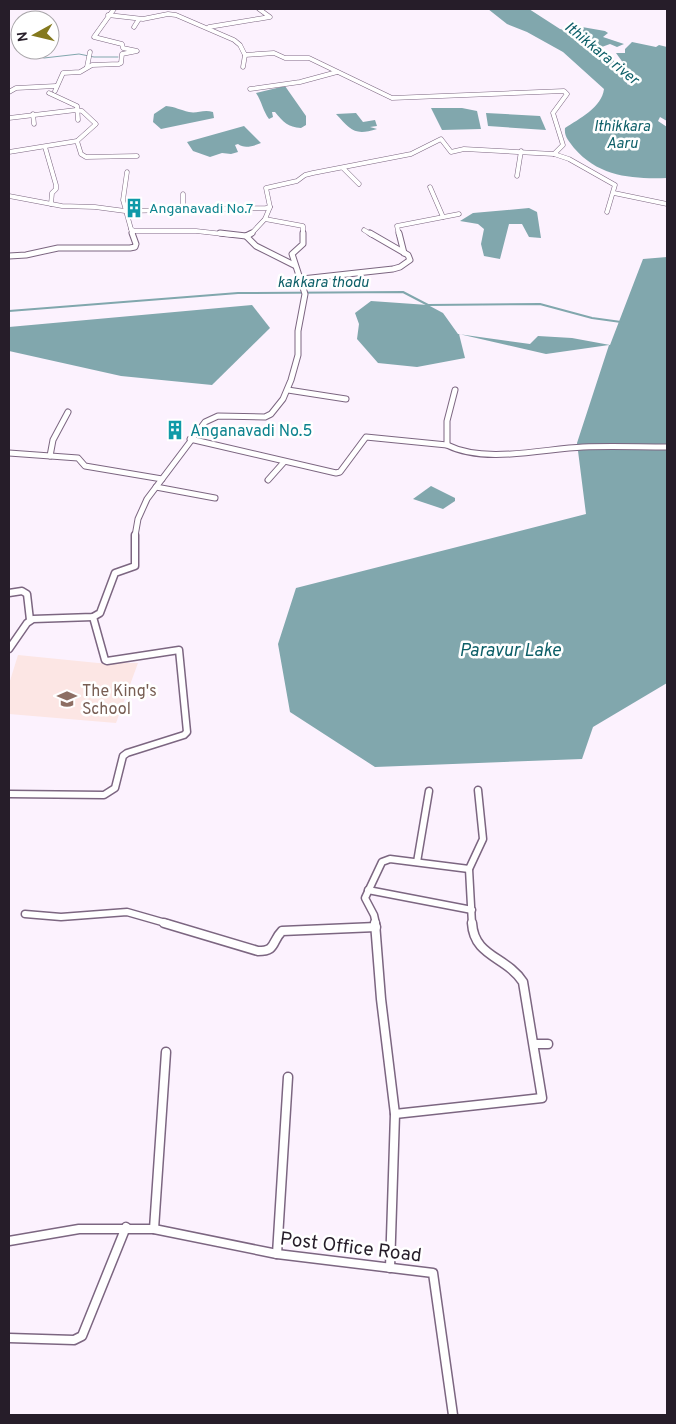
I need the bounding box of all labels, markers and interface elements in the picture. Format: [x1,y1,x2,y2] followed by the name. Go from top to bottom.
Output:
[10,10,60,60] north arrow
[560,18,643,91] water label: Ithikkara river
[14,30,33,43] text: N
[594,118,651,154] water label: Ithikkara Aaru
[123,197,145,219] building icon: Anganavadi No.7
[149,201,253,218] place label: Anganavadi No.7
[277,274,370,293] water label: kakkara thodu
[164,419,186,441] building icon: Anganavadi No.5
[190,422,312,442] place label: Anganavadi No.5
[459,640,562,663] water label: Paravur Lake
[82,682,157,720] place label: The King's School
[56,688,78,710] school or university icon: The King's School
[279,1227,423,1269] street label: Post Office Road

